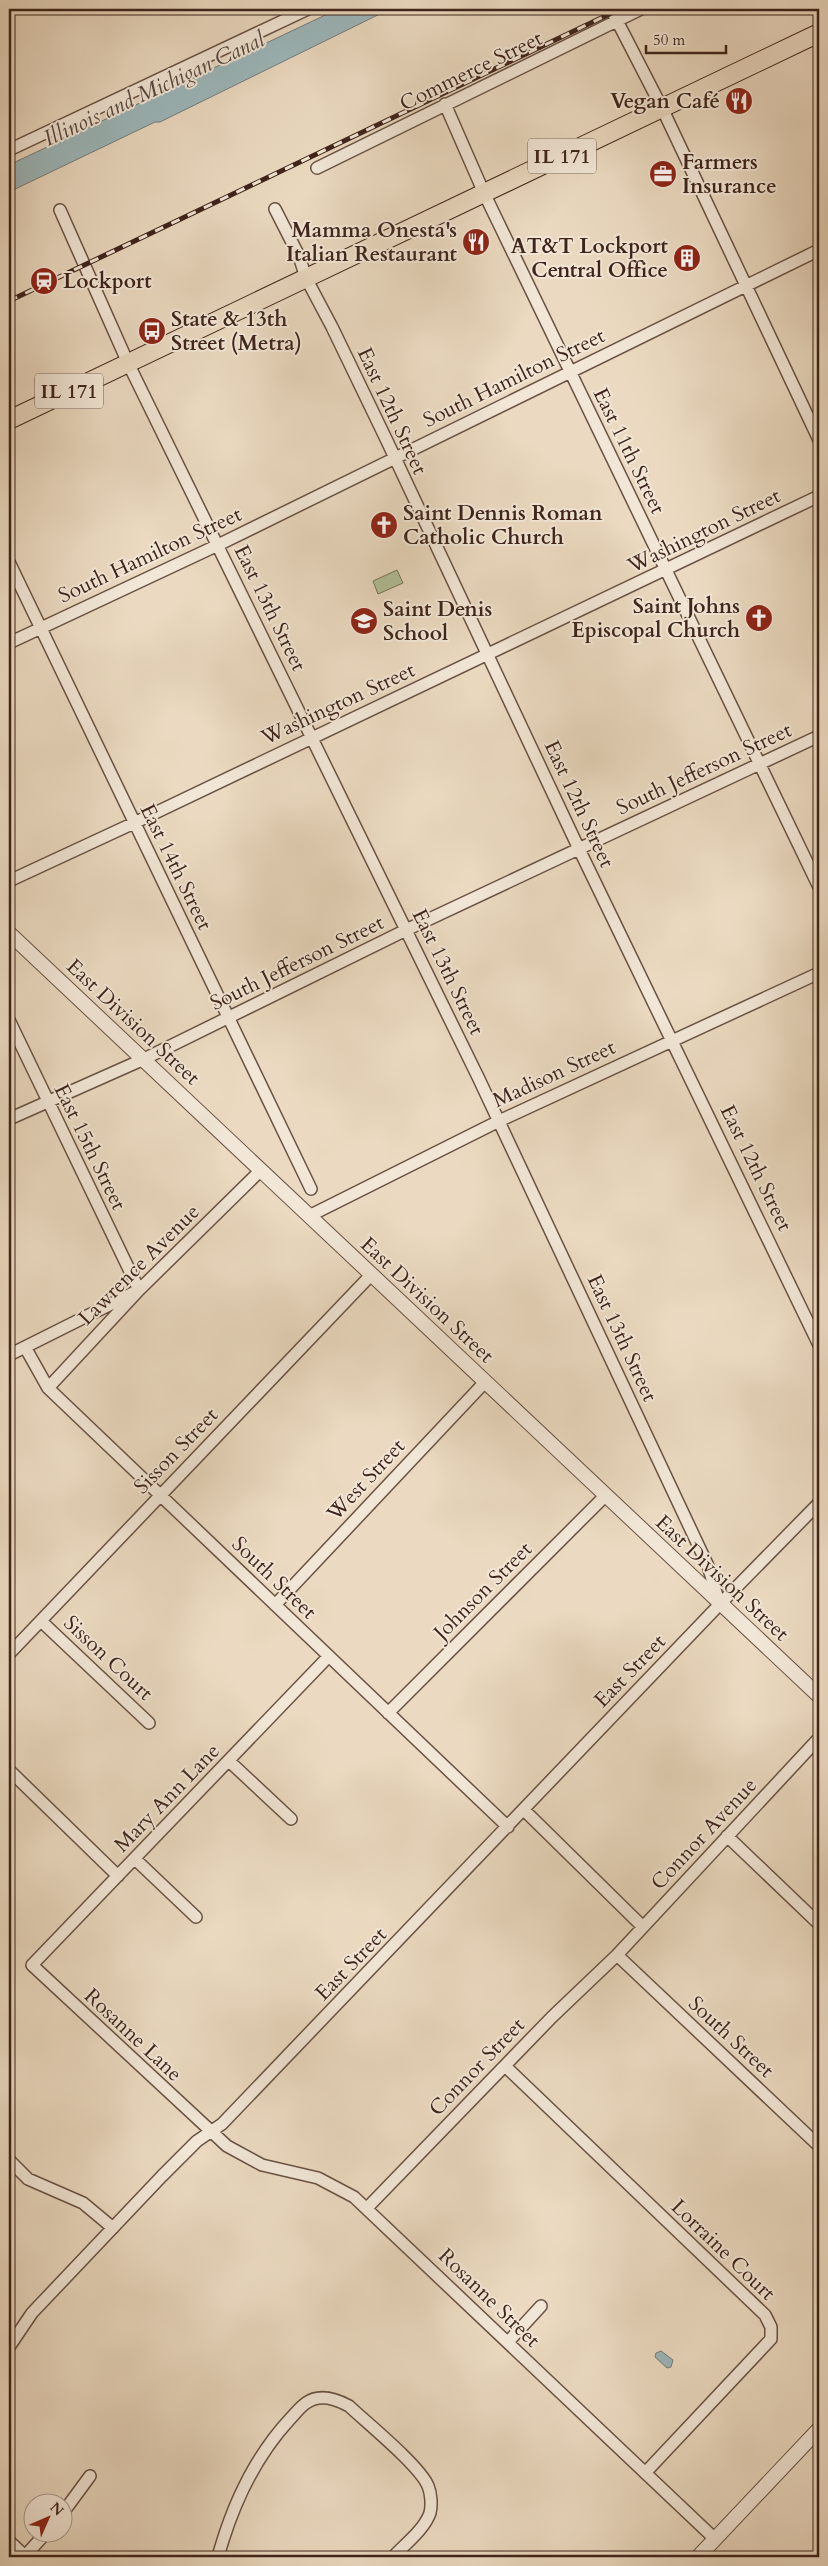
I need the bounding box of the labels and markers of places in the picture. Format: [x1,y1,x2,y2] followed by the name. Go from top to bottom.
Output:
[724,86,754,116] restaurant icon: Vegan Café
[610,87,720,116] place label: Vegan Café
[682,148,777,201] place label: Farmers Insurance
[648,159,678,189] office icon: Farmers Insurance
[286,216,458,269] place label: Mamma Onesta's Italian Restaurant
[461,227,491,257] restaurant icon: Mamma Onesta's Italian Restaurant
[511,232,669,285] place label: AT&T Lockport Central Office
[672,243,702,273] building icon: AT&T Lockport Central Office
[29,266,59,296] station icon: Lockport
[63,267,152,296] place label: Lockport
[171,305,302,358] place label: State & 13th Street (Metra)
[137,316,167,346] bus stop icon: State & 13th Street (Metra)
[403,499,603,552] place label: Saint Dennis Roman Catholic Church
[369,510,399,540] church icon: Saint Dennis Roman Catholic Church
[571,592,740,645] place label: Saint Johns Episcopal Church
[383,595,492,648] place label: Saint Denis School
[744,603,774,633] church icon: Saint Johns Episcopal Church
[349,606,379,636] school or university icon: Saint Denis School

